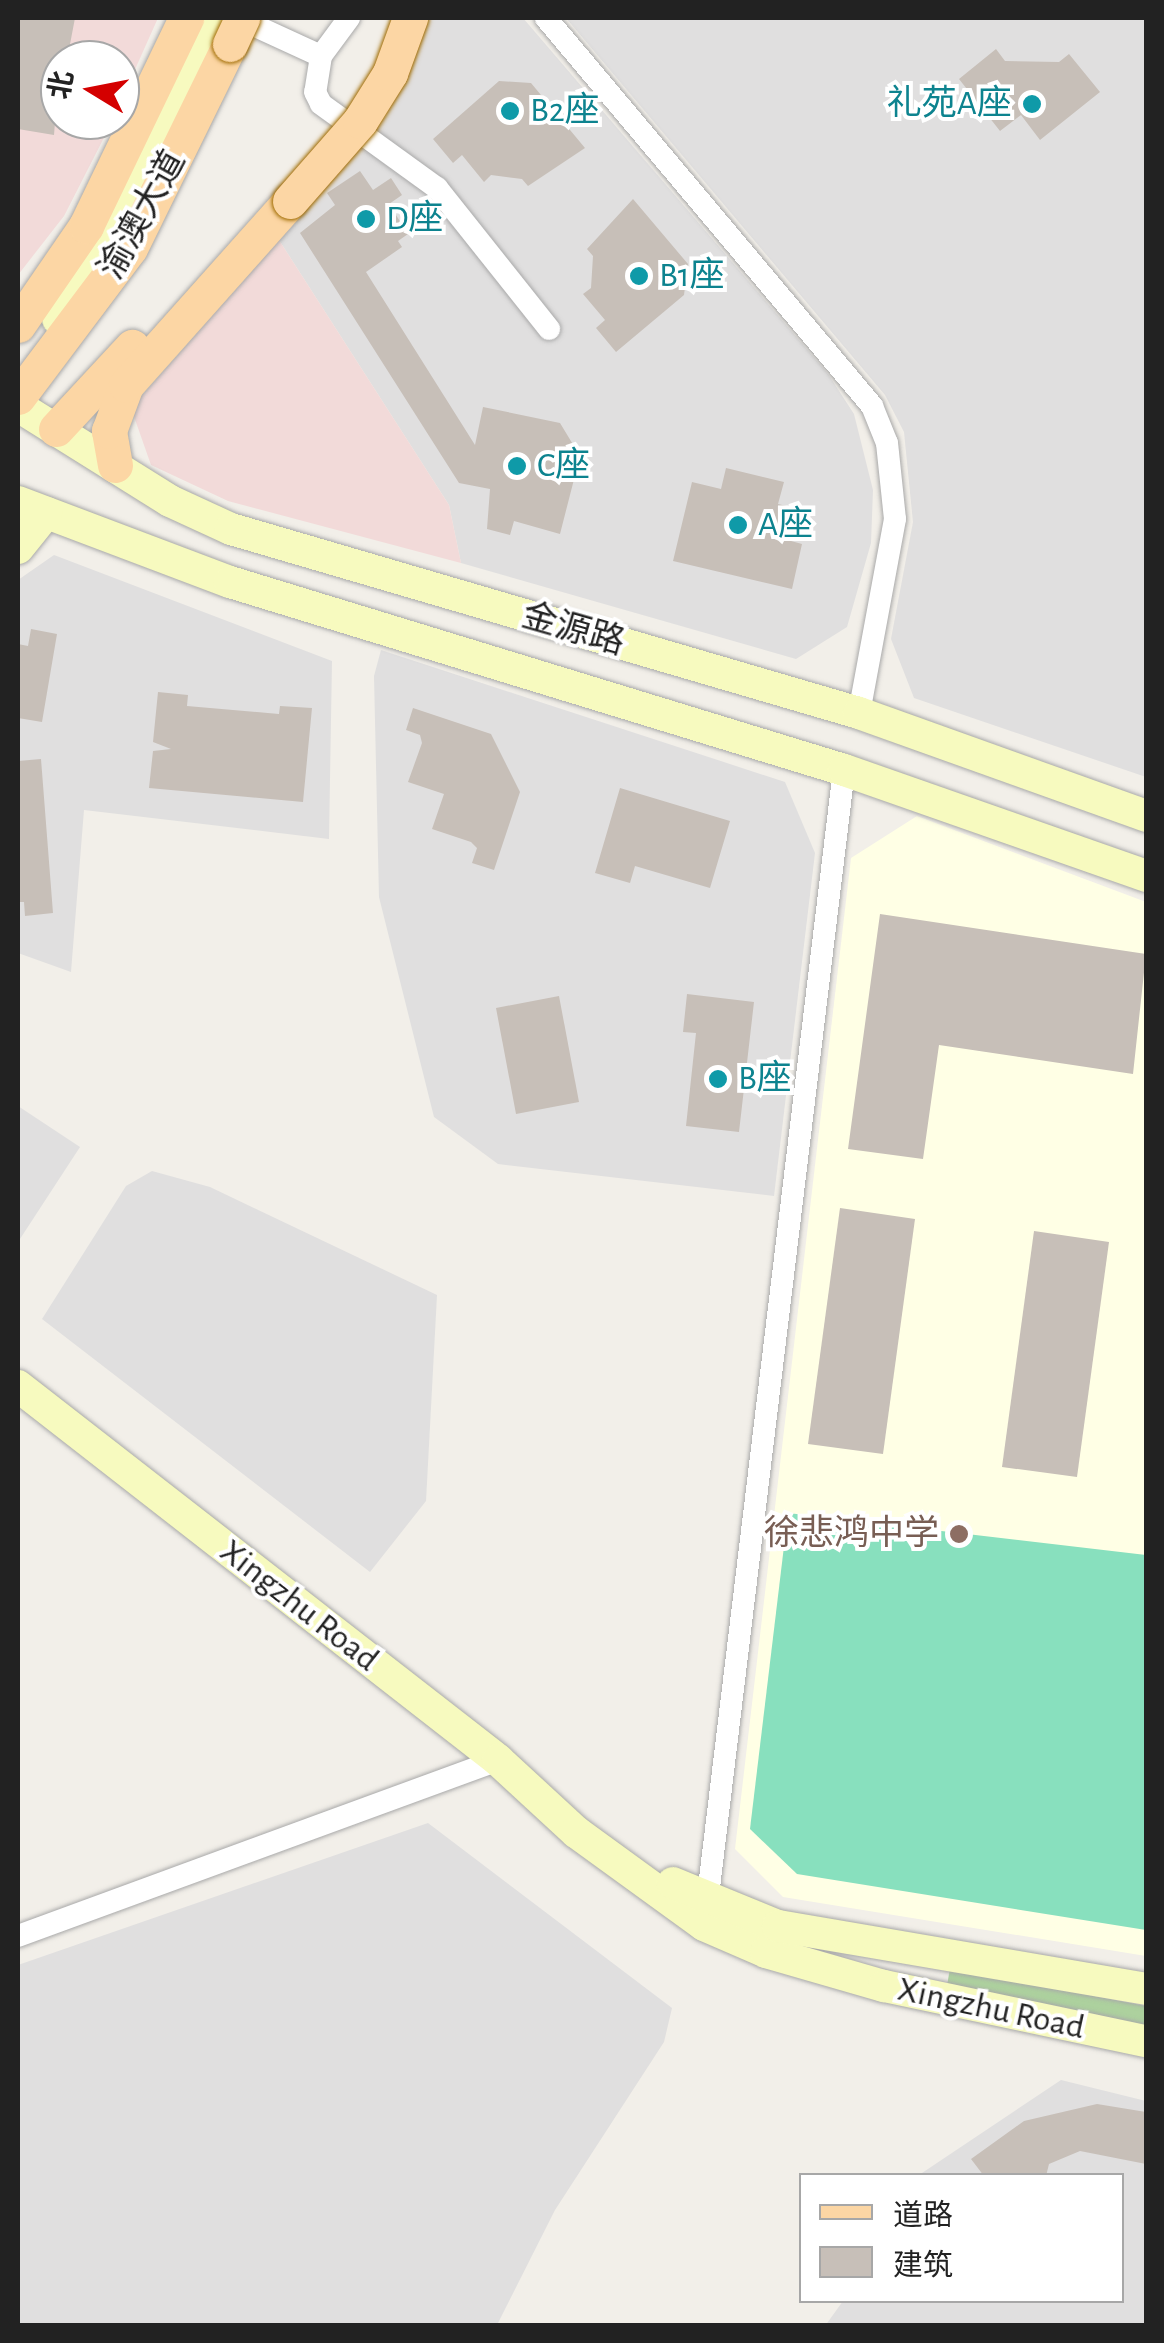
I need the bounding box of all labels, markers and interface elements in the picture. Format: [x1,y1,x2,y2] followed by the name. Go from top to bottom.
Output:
[40,40,140,140] north arrow
[46,69,79,101] text: 北
[887,83,1012,125] place label: 礼苑A座
[530,90,600,132] place label: B2座
[1021,93,1043,115] marker: 礼苑A座
[499,100,521,122] marker: B2座
[91,144,195,286] street label: 渝澳大道
[386,198,444,240] place label: D座
[355,208,377,230] marker: D座
[659,255,725,297] place label: B1座
[628,265,650,287] marker: B1座
[537,445,590,487] place label: C座
[506,455,528,477] marker: C座
[758,504,813,546] place label: A座
[727,514,749,536] marker: A座
[517,595,629,665] street label: 金源路
[738,1058,792,1100] place label: B座
[707,1068,729,1090] marker: B座
[764,1513,939,1555] place label: 徐悲鸿中学
[948,1523,970,1545] marker: 徐悲鸿中学
[211,1531,387,1681] street label: Xingzhu Road
[894,1969,1088,2049] street label: Xingzhu Road
[799,2173,1124,2303] legend
[893,2201,953,2231] text: 道路
[893,2251,953,2281] text: 建筑

